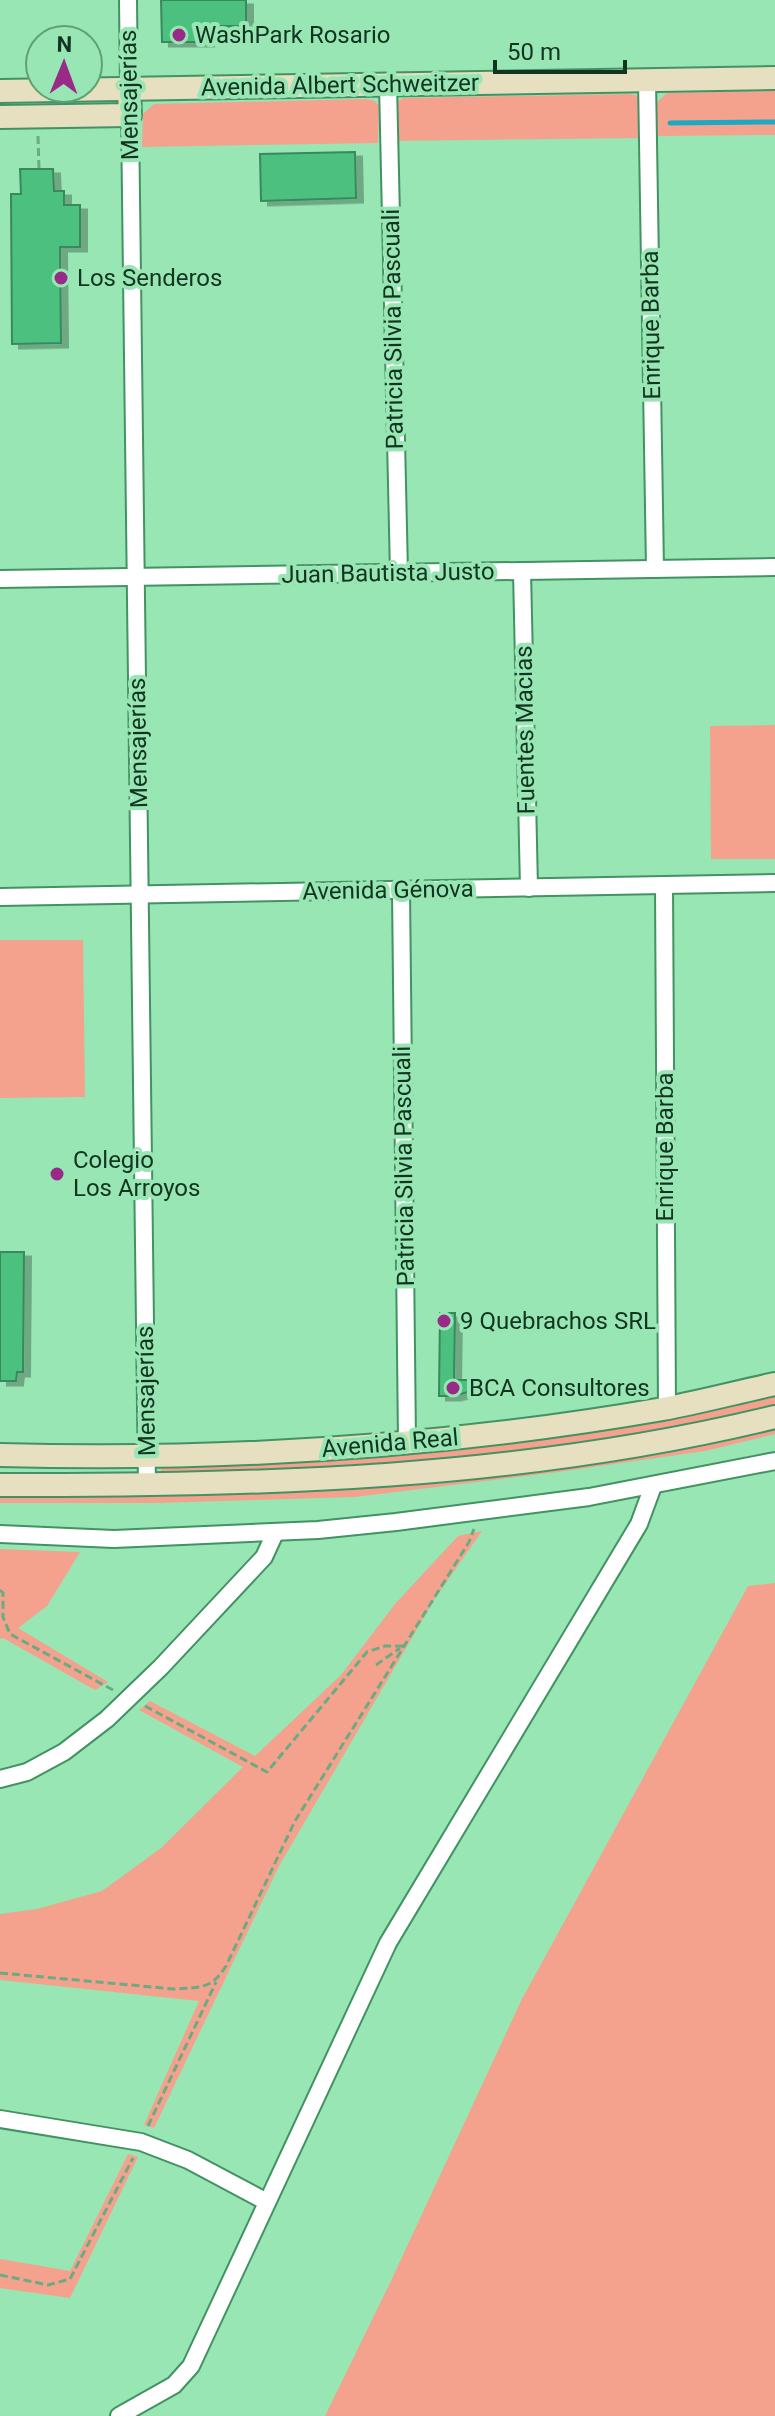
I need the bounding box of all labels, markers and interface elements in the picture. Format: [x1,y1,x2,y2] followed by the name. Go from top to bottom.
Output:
[195,21,390,49] place label: WashPark Rosario
[24,24,104,104] north arrow
[495,24,625,74] scale bar
[170,26,188,44] marker: WashPark Rosario
[114,30,144,160] street label: Mensajerías
[56,32,72,57] text: N
[507,38,561,66] text: 50 m
[201,69,479,101] street label: Avenida Albert Schweitzer
[377,208,409,450] street label: Patricia Silvia Pascuali
[636,250,666,400] street label: Enrique Barba
[77,264,222,292] place label: Los Senderos
[52,269,70,287] marker: Los Senderos
[281,557,495,589] street label: Juan Bautista Justo
[510,645,540,815] street label: Fuentes Macias
[123,678,153,808] street label: Mensajerías
[302,875,474,905] street label: Avenida Génova
[388,1045,420,1287] street label: Patricia Silvia Pascuali
[651,1072,679,1222] street label: Enrique Barba
[73,1146,200,1202] place label: Colegio Los Arroyos
[48,1165,66,1183] marker: Colegio Los Arroyos
[460,1307,656,1335] place label: 9 Quebrachos SRL
[435,1312,453,1330] marker: 9 Quebrachos SRL
[131,1326,161,1456] street label: Mensajerías
[469,1374,650,1402] place label: BCA Consultores
[444,1379,462,1397] marker: BCA Consultores
[320,1423,460,1463] street label: Avenida Real

